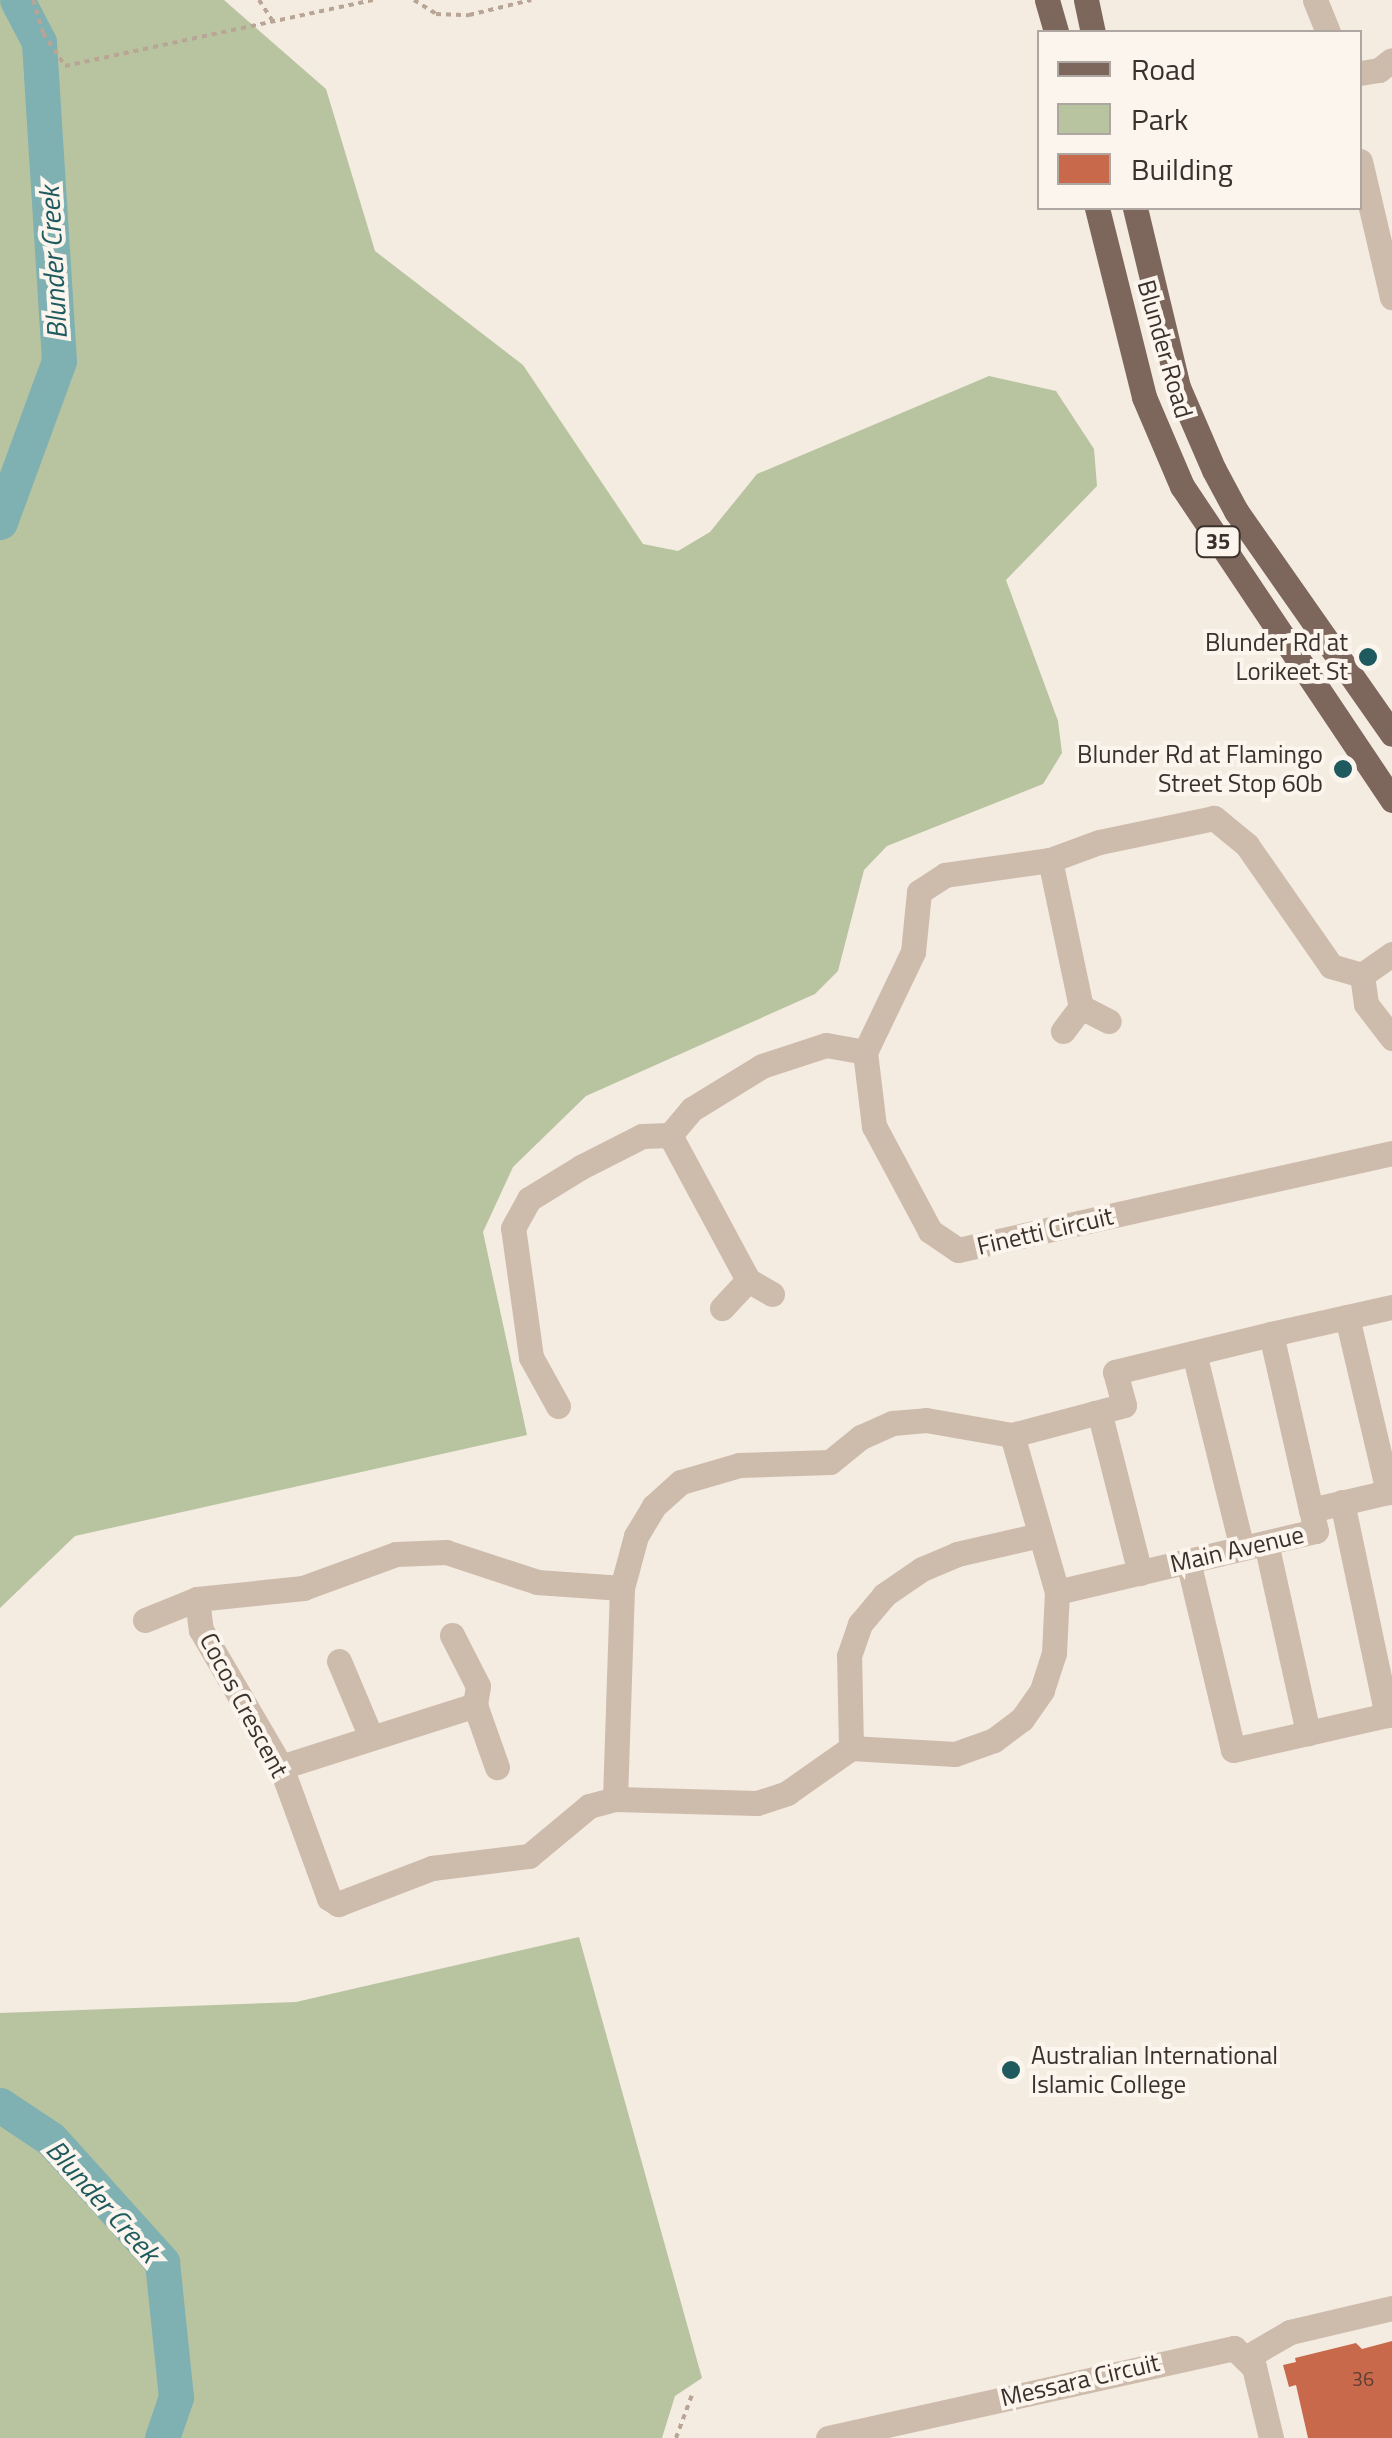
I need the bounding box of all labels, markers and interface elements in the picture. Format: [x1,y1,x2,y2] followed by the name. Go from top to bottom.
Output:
[1037,30,1362,210] legend
[1131,46,1196,92] text: Road
[1131,96,1188,142] text: Park
[1131,146,1233,192] text: Building
[32,186,74,340] water label: Blunder Creek
[1131,277,1199,421] street label: Blunder Road
[1196,525,1240,559] road number: 35
[1205,628,1348,687] place label: Blunder Rd at Lorikeet St
[1357,646,1379,668] marker: Blunder Rd at Lorikeet St
[1077,740,1323,799] place label: Blunder Rd at Flamingo Street Stop 60b
[1332,758,1354,780] marker: Blunder Rd at Flamingo Street Stop 60b
[974,1201,1116,1261] street label: Finetti Circuit
[1167,1519,1307,1579] street label: Main Avenue
[193,1628,295,1782] street label: Cocos Crescent
[1031,2041,1278,2100] place label: Australian International Islamic College
[1000,2059,1022,2081] marker: Australian International Islamic College
[39,2133,167,2269] water label: Blunder Creek
[998,2347,1162,2413] street label: Messara Circuit
[1352,2366,1374,2390] house number: 36

